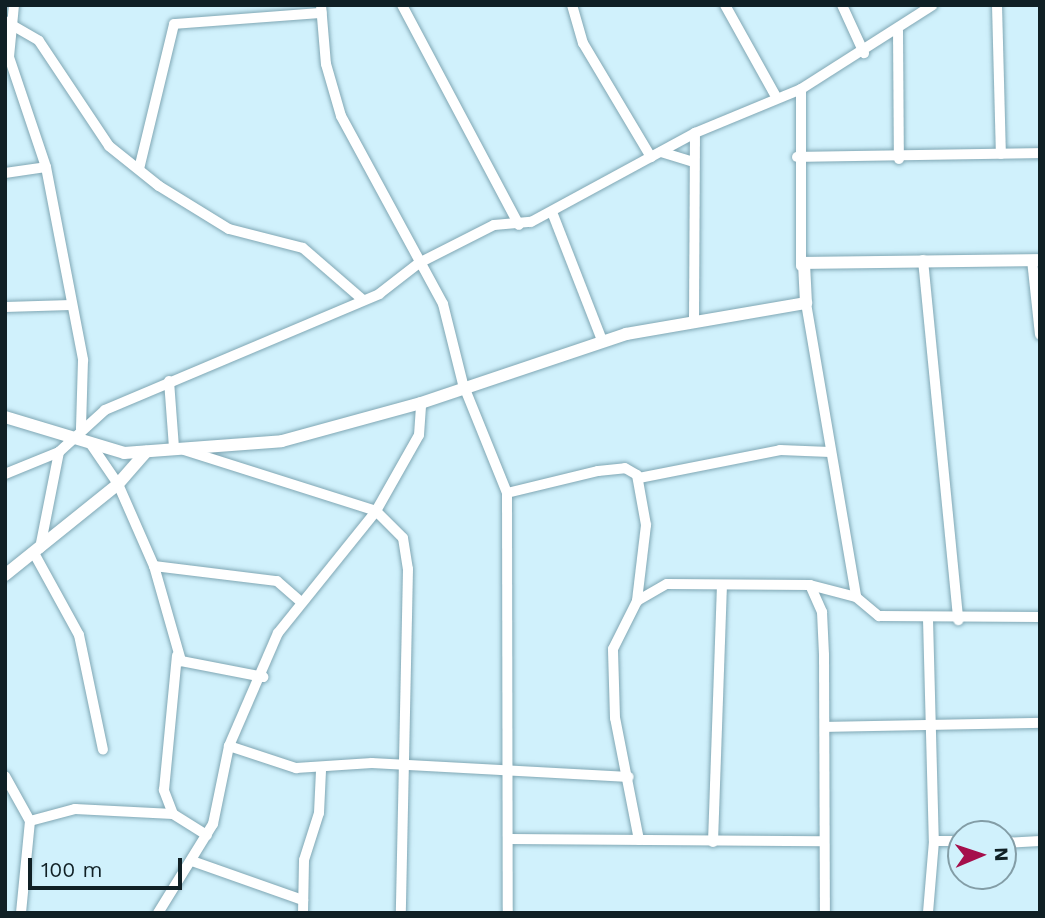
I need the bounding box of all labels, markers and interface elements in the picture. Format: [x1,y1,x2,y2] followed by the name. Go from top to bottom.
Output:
[947,820,1017,890] north arrow
[32,844,186,888] scale bar
[990,847,1013,862] text: N
[41,857,103,882] text: 100 m

